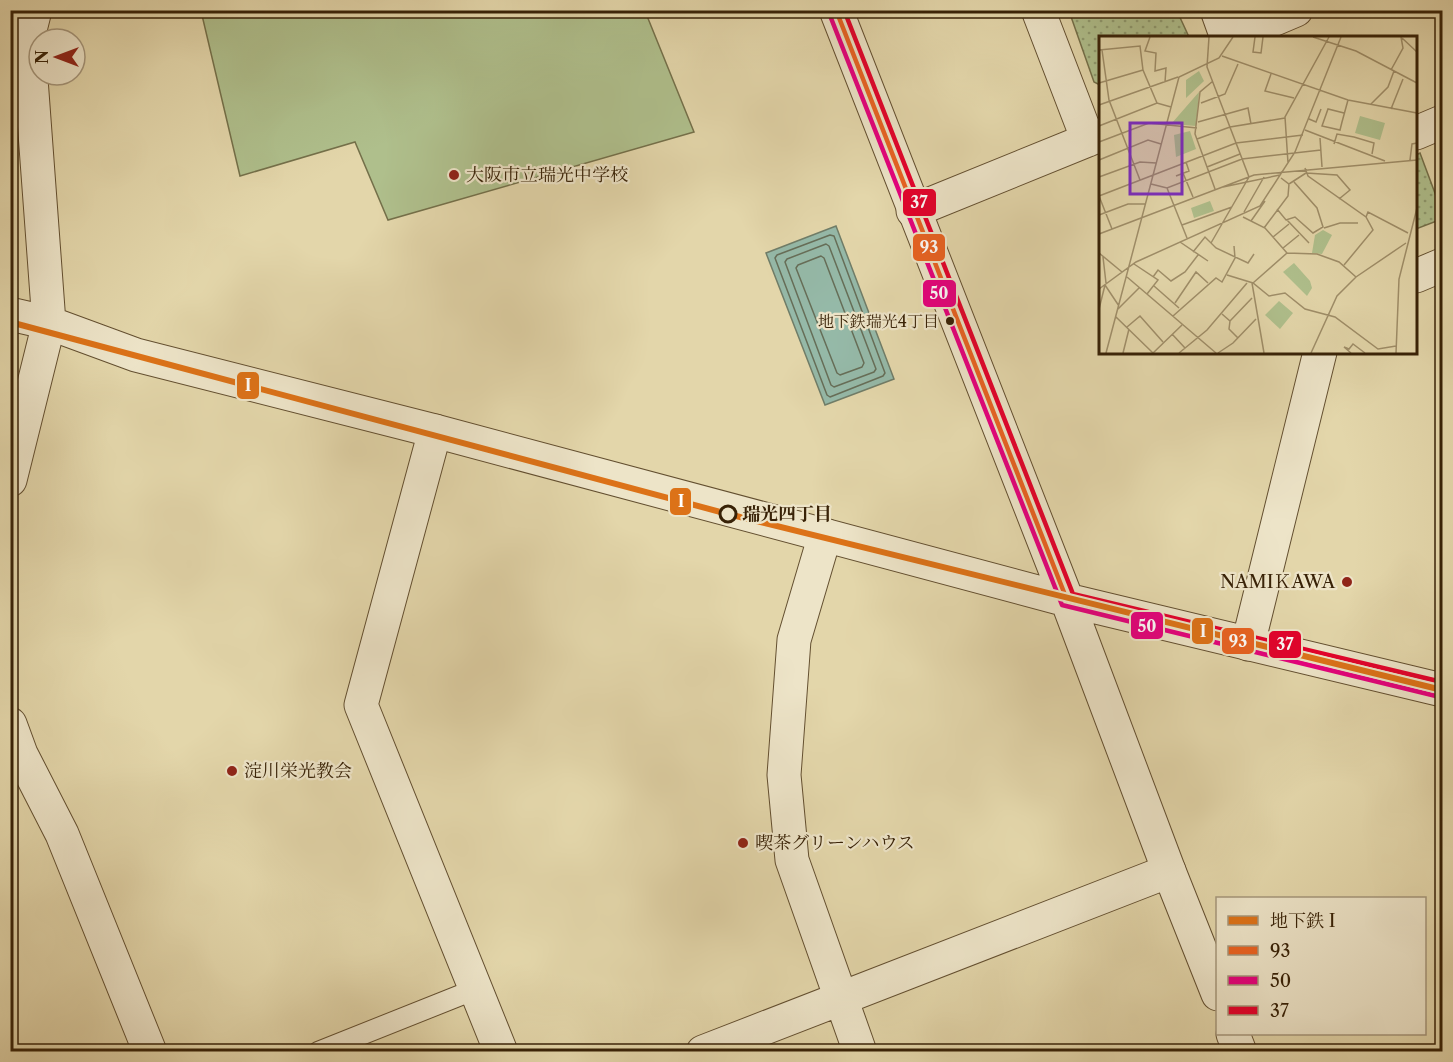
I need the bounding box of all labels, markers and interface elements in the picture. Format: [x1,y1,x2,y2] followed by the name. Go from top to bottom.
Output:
[27,27,87,87] north arrow
[1099,36,1417,354] inset map
[32,50,52,64] text: N
[466,164,628,186] place label: 大阪市立瑞光中学校
[447,168,461,182] marker: 大阪市立瑞光中学校
[902,188,937,217] line badge: 37
[910,192,928,212] text: 37
[912,233,946,262] line badge: 93
[920,237,938,257] text: 93
[922,279,957,308] line badge: 50
[929,283,949,303] text: 50
[818,311,939,331] place label: 地下鉄瑞光4丁目
[944,315,956,327] marker: 地下鉄瑞光4丁目
[236,371,260,400] line badge: I
[245,375,252,395] text: I
[669,487,692,516] line badge: I
[678,491,685,511] text: I
[742,503,832,525] place label: 瑞光四丁目
[719,505,737,523] marker: 瑞光四丁目
[1220,571,1336,593] place label: NAMIＫAWA
[1340,575,1354,589] marker: NAMIＫAWA
[1130,611,1164,640] line badge: 50
[1137,616,1157,636] text: 50
[1191,617,1214,645] line badge: I
[1200,621,1207,641] text: I
[1221,627,1255,655] line badge: 93
[1268,630,1302,659] line badge: 37
[1229,631,1247,651] text: 93
[1276,634,1294,654] text: 37
[244,760,352,782] place label: 淀川栄光教会
[225,764,239,778] marker: 淀川栄光教会
[755,832,915,854] place label: 喫茶グリーンハウス
[736,836,750,850] marker: 喫茶グリーンハウス
[1216,897,1426,1035] legend
[1270,910,1336,932] text: 地下鉄 I
[1270,940,1290,962] text: 93
[1270,970,1291,992] text: 50
[1270,1000,1289,1022] text: 37

